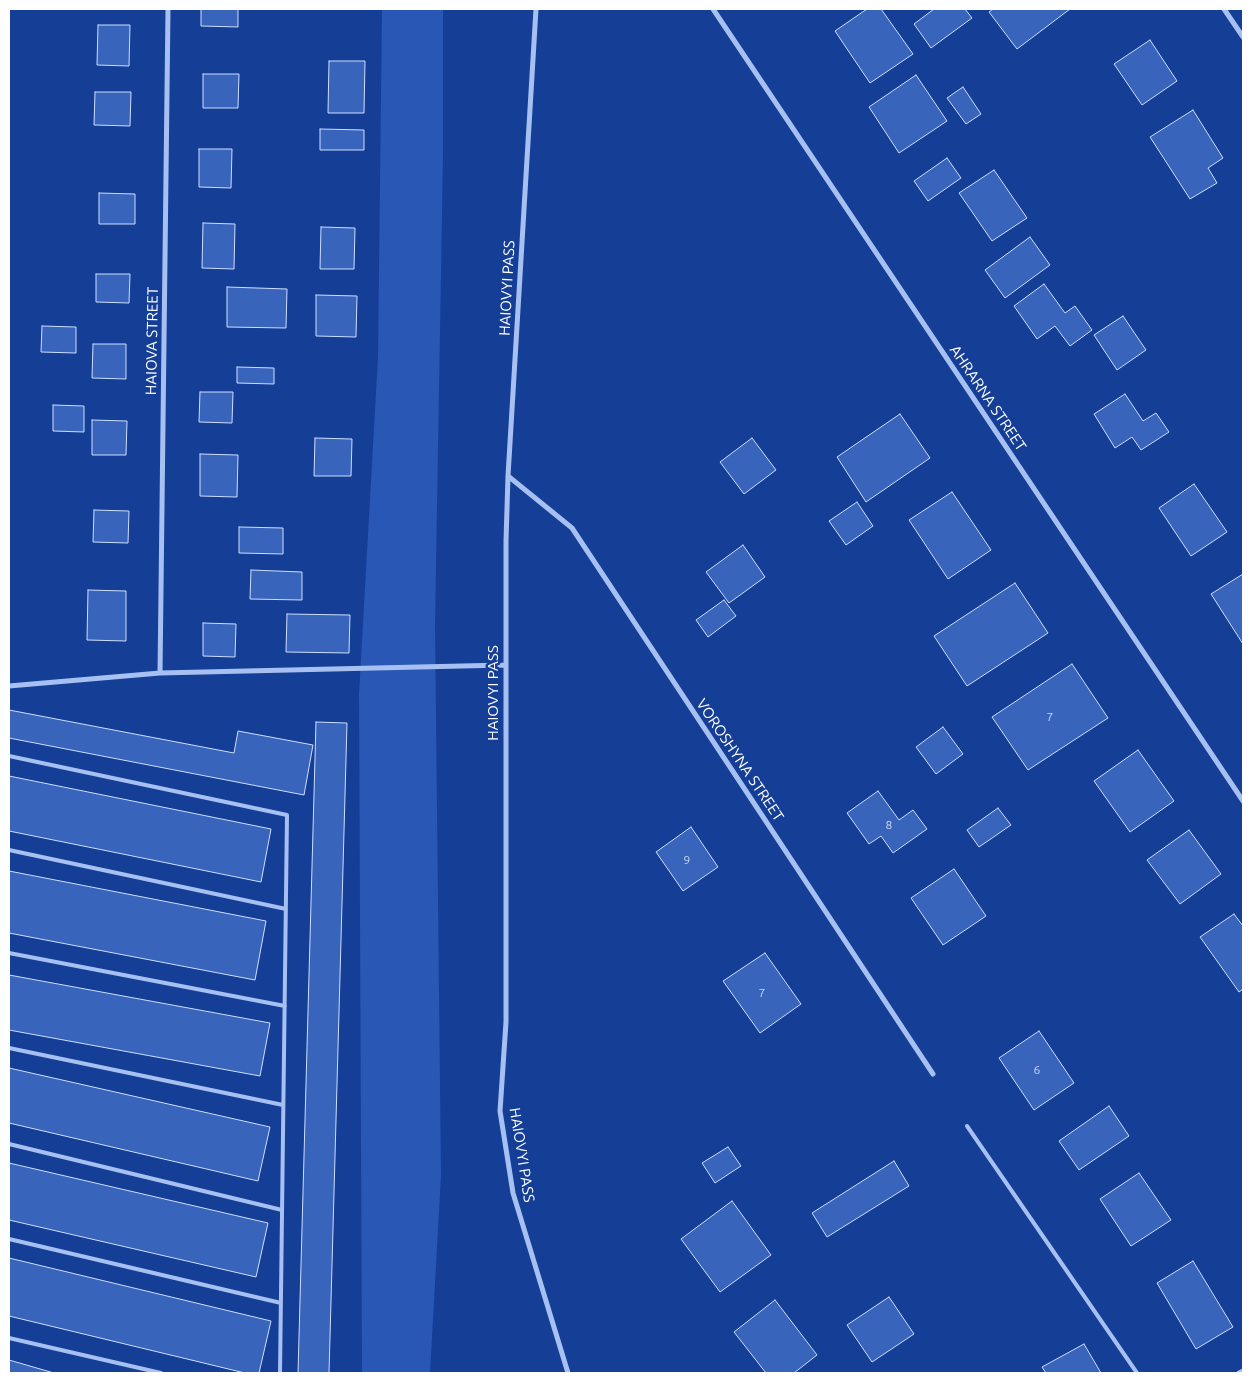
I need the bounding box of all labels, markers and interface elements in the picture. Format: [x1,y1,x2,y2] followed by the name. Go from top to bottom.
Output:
[496,240,518,336] street label: HAIOVYI PASS
[142,287,162,395] street label: HAIOVA STREET
[946,342,1030,454] street label: AHRARNA STREET
[484,645,502,741] street label: HAIOVYI PASS
[692,695,788,825] street label: VOROSHYNA STREET
[1047,710,1053,724] house number: 7
[886,818,892,832] house number: 8
[684,853,690,867] house number: 9
[759,986,765,1000] house number: 7
[1034,1063,1040,1077] house number: 6
[506,1106,538,1204] street label: HAIOVYI PASS

